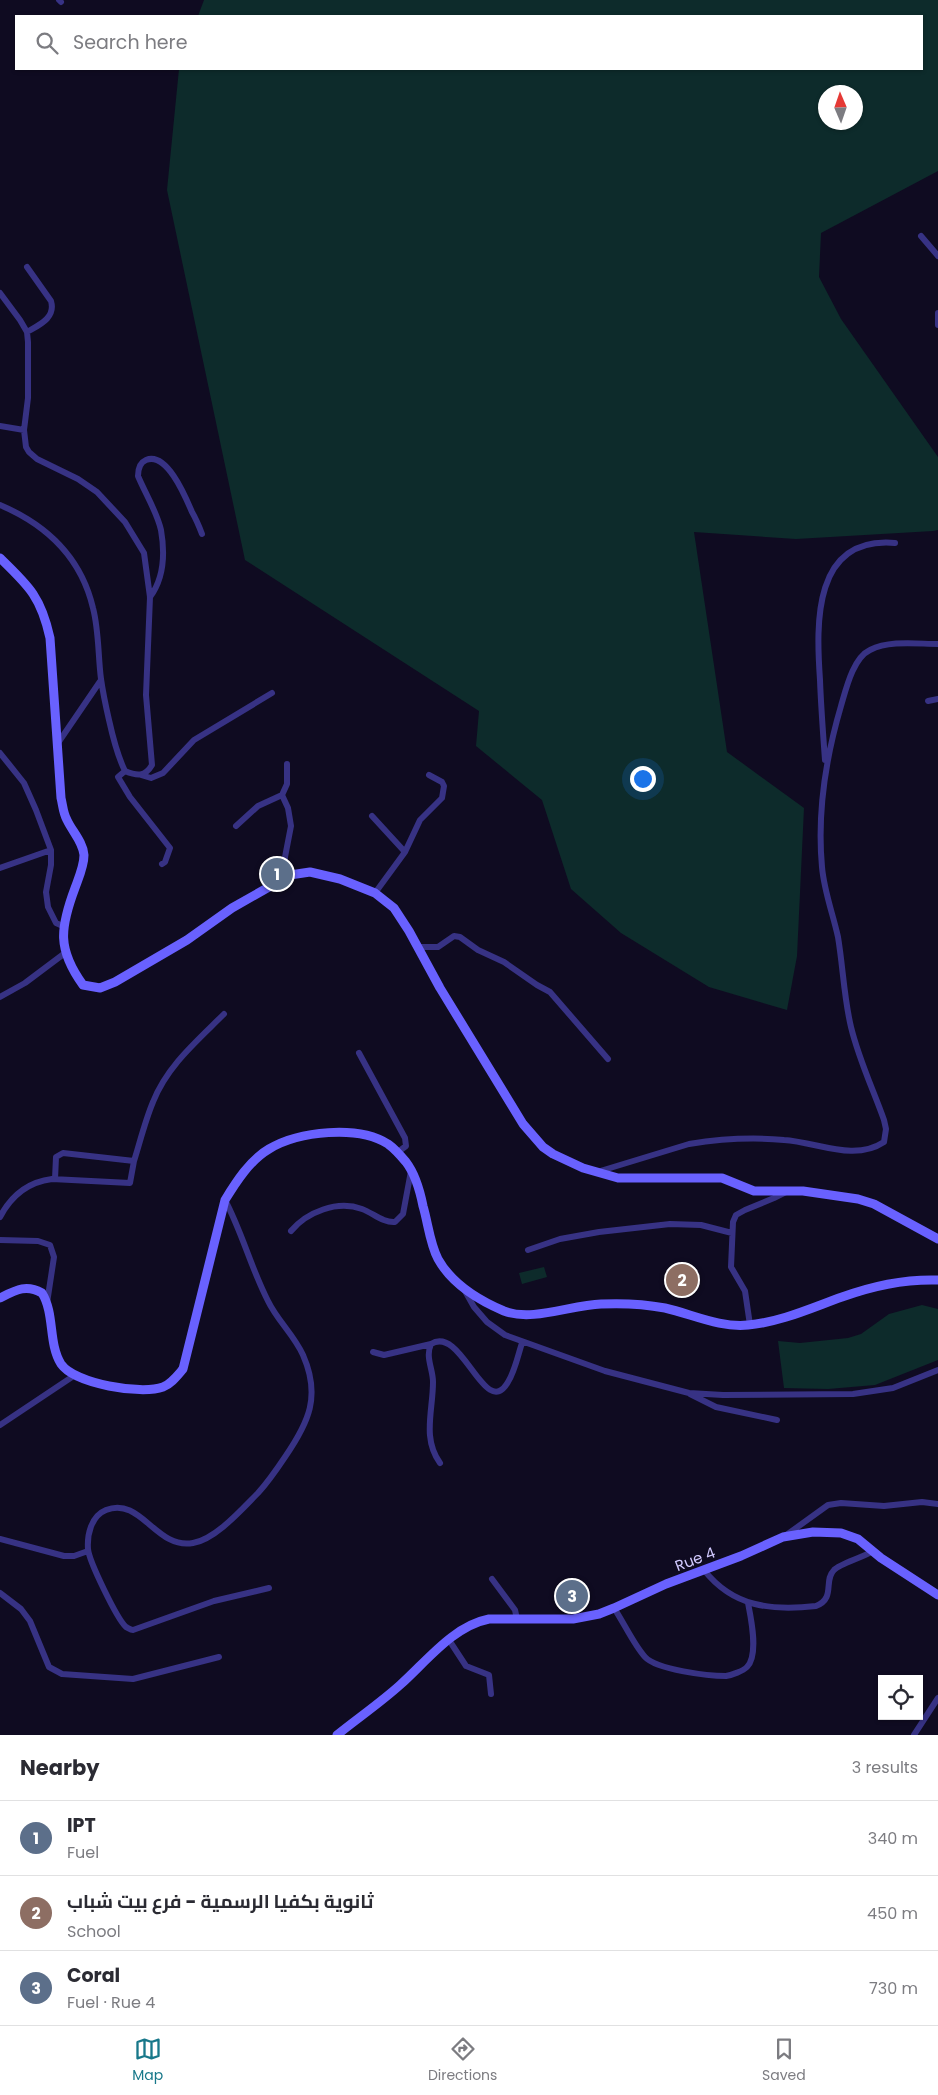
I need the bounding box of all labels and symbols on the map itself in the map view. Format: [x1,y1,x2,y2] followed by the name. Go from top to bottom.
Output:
[818,85,863,130] north arrow
[630,766,656,792] your location
[261,855,293,893] pin: 1
[666,1261,698,1299] pin: 2
[672,1542,718,1576] street label: Rue 4
[556,1577,588,1615] pin: 3

